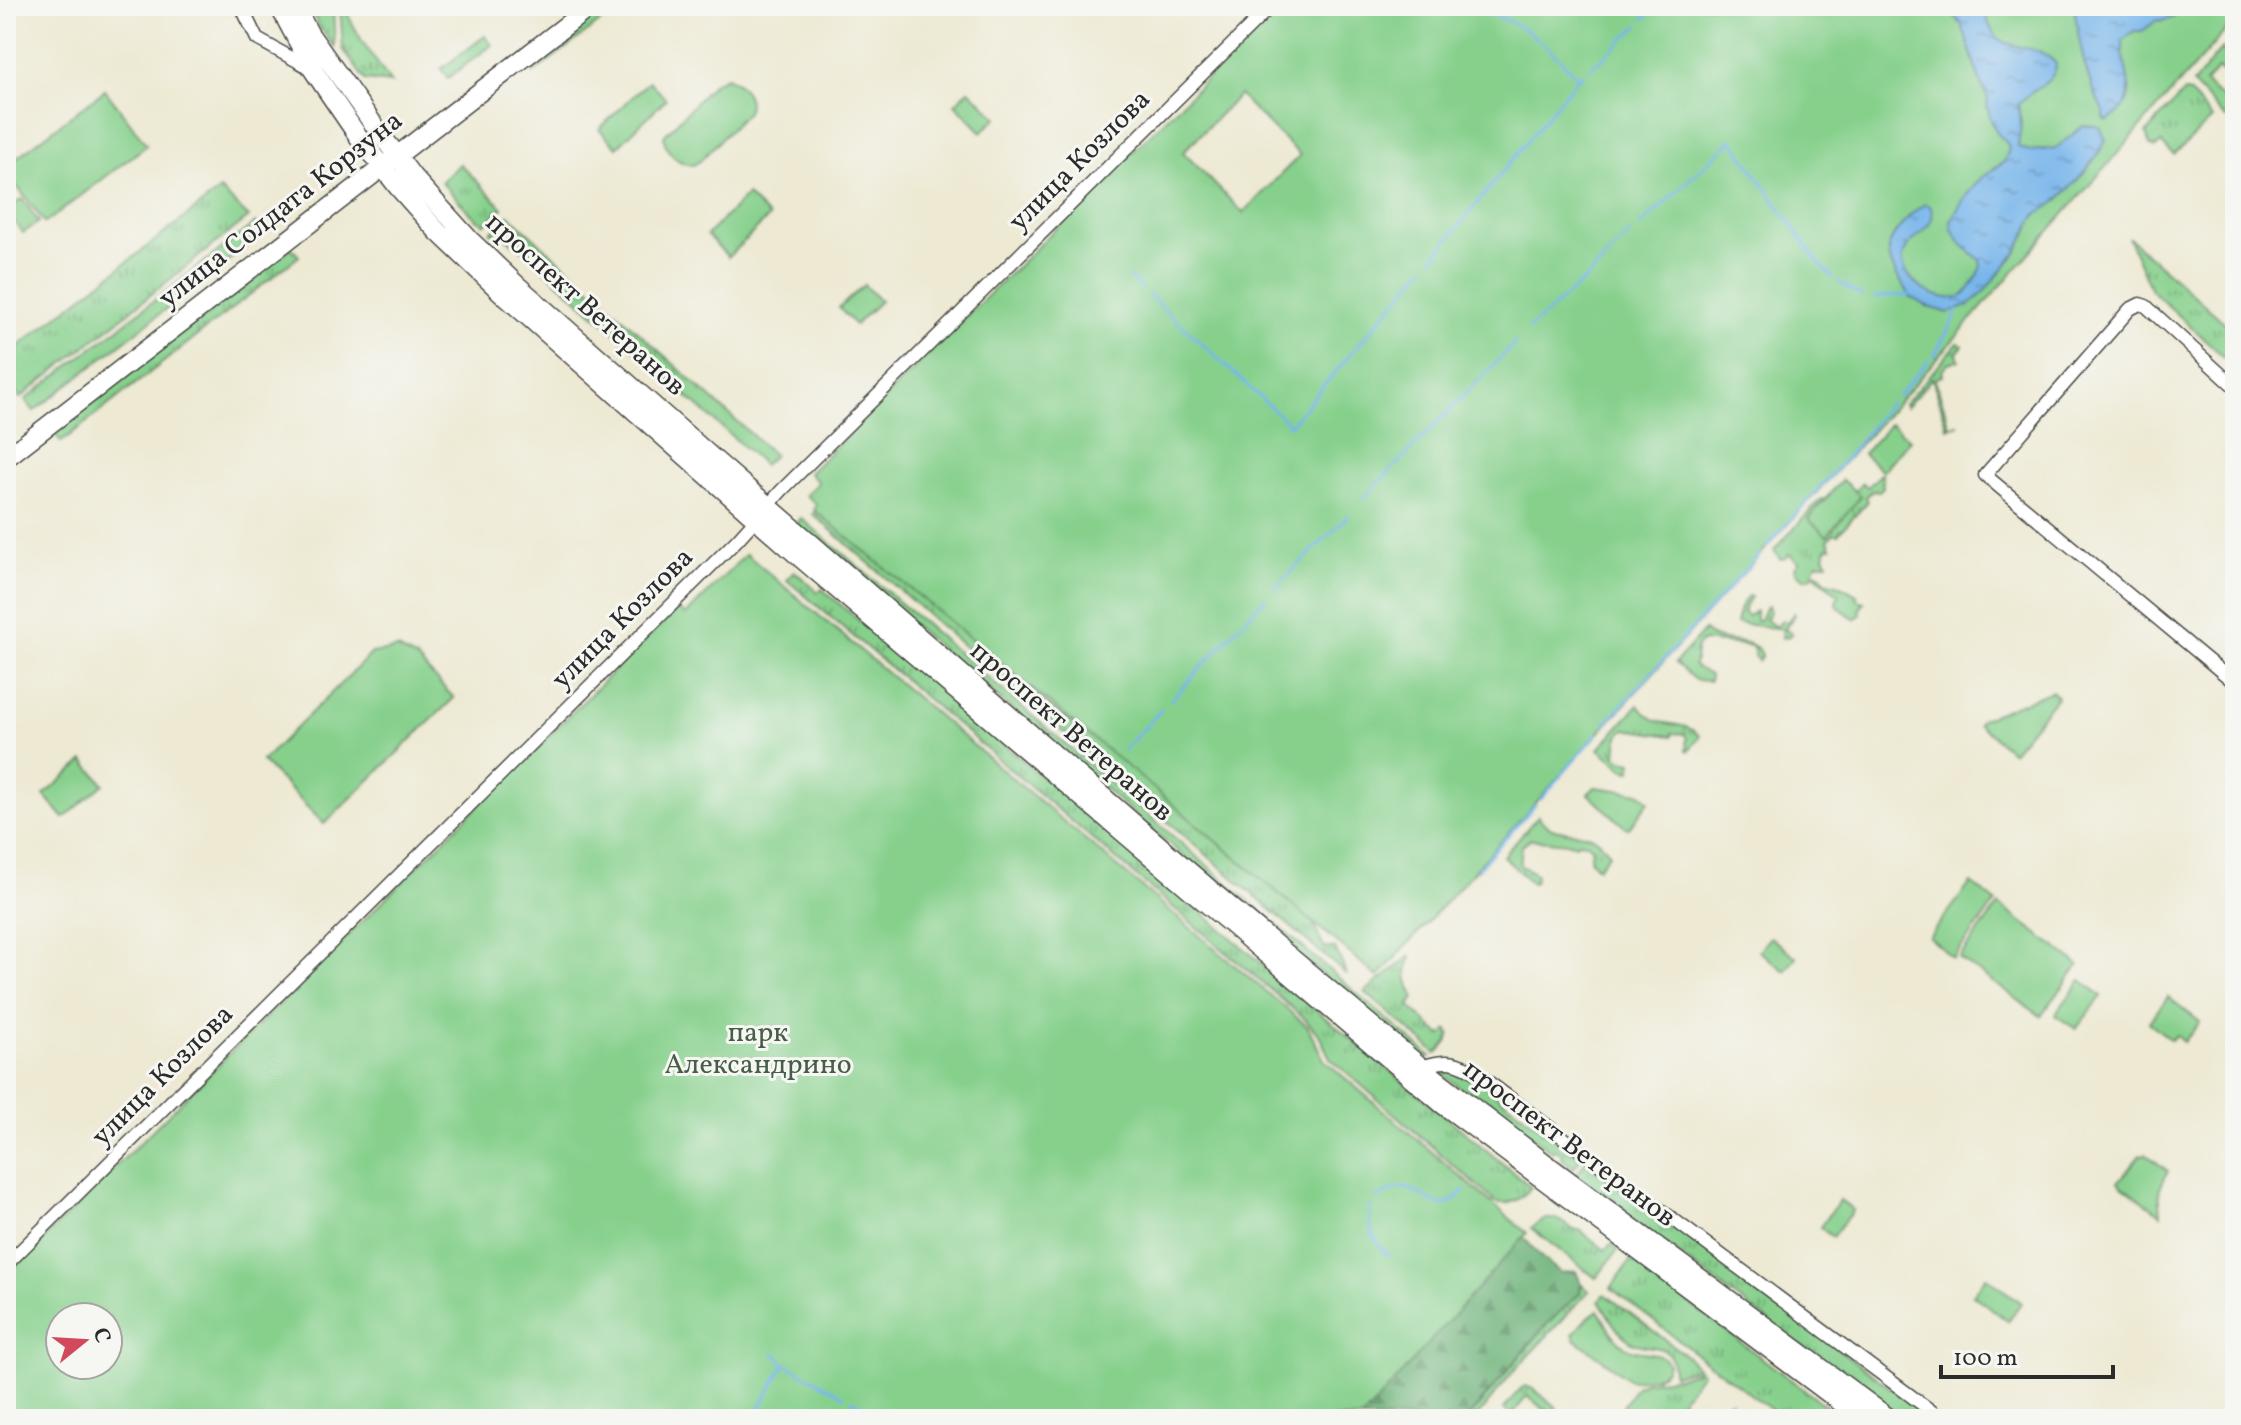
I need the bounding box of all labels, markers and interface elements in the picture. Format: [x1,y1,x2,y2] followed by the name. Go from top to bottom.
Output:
[1000,81,1160,241] street label: улица Козлова
[151,102,411,318] street label: улица Солдата Корзуна
[476,204,694,406] street label: проспект Ветеранов
[543,539,703,699] street label: улица Козлова
[961,633,1181,831] street label: проспект Ветеранов
[83,996,243,1156] street label: улица Козлова
[664,1014,852,1085] park label: парк Александрино
[1454,1051,1684,1237] street label: проспект Ветеранов
[44,1301,124,1381] north arrow
[84,1324,118,1347] text: С
[1941,1329,2113,1379] scale bar
[1953,1342,2018,1376] text: 100 m

